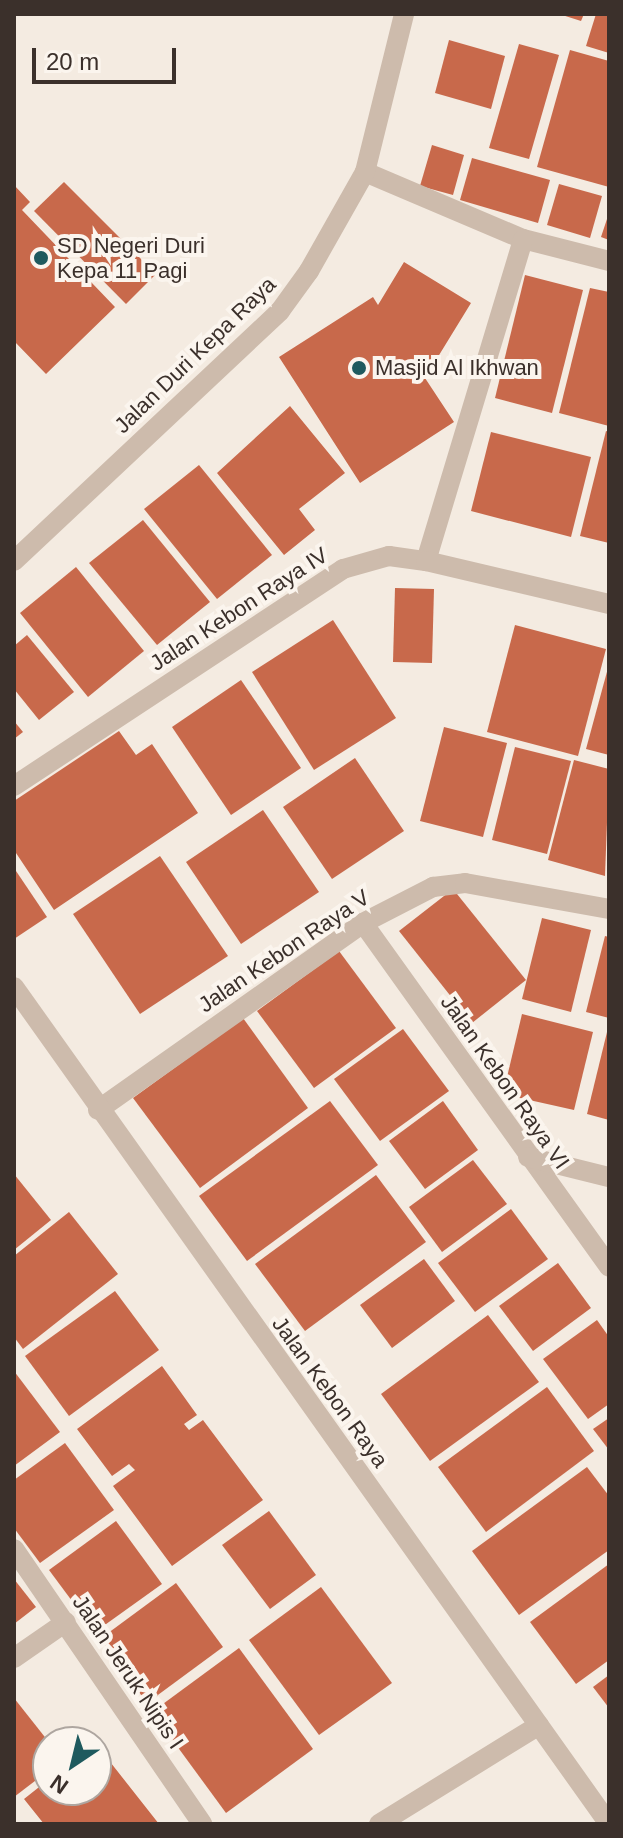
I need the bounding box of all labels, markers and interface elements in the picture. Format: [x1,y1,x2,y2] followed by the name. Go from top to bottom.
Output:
[36,32,180,82] scale bar
[46,48,99,75] text: 20 m
[57,232,205,284] place label: SD Negeri Duri Kepa 11 Pagi
[32,249,50,267] marker: SD Negeri Duri Kepa 11 Pagi
[109,271,281,439] street label: Jalan Duri Kepa Raya
[375,355,540,381] place label: Masjid Al Ikhwan
[350,359,368,377] marker: Masjid Al Ikhwan
[145,542,333,676] street label: Jalan Kebon Raya IV
[193,884,375,1018] street label: Jalan Kebon Raya V
[435,990,575,1174] street label: Jalan Kebon Raya VI
[266,1312,394,1472] street label: Jalan Kebon Raya
[67,1590,189,1754] street label: Jalan Jeruk Nipis I
[32,1726,112,1806] north arrow
[45,1770,73,1799] text: N

